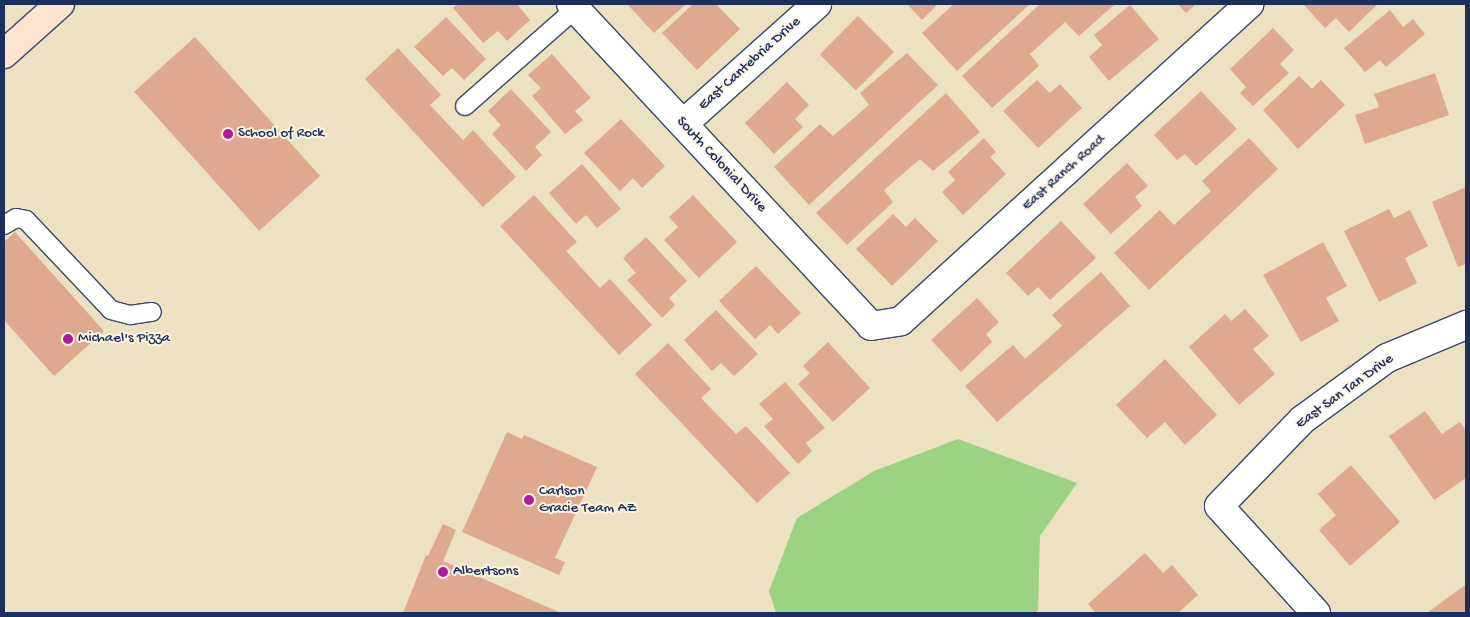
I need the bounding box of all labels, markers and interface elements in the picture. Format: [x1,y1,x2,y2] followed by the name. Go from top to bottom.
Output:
[695,13,805,115] street label: East Cantebria Drive
[672,113,770,217] street label: South Colonial Drive
[238,125,324,143] place label: School of Rock
[222,128,234,140] marker: School of Rock
[1019,131,1109,215] street label: East Ranch Road
[78,330,170,348] place label: Michael's Pizza
[62,333,74,345] marker: Michael's Pizza
[1293,351,1397,433] street label: East San Tan Drive
[539,482,636,517] place label: Carlson Gracie Team AZ
[523,494,535,506] marker: Carlson Gracie Team AZ
[453,563,518,581] place label: Albertsons
[437,566,449,578] marker: Albertsons

